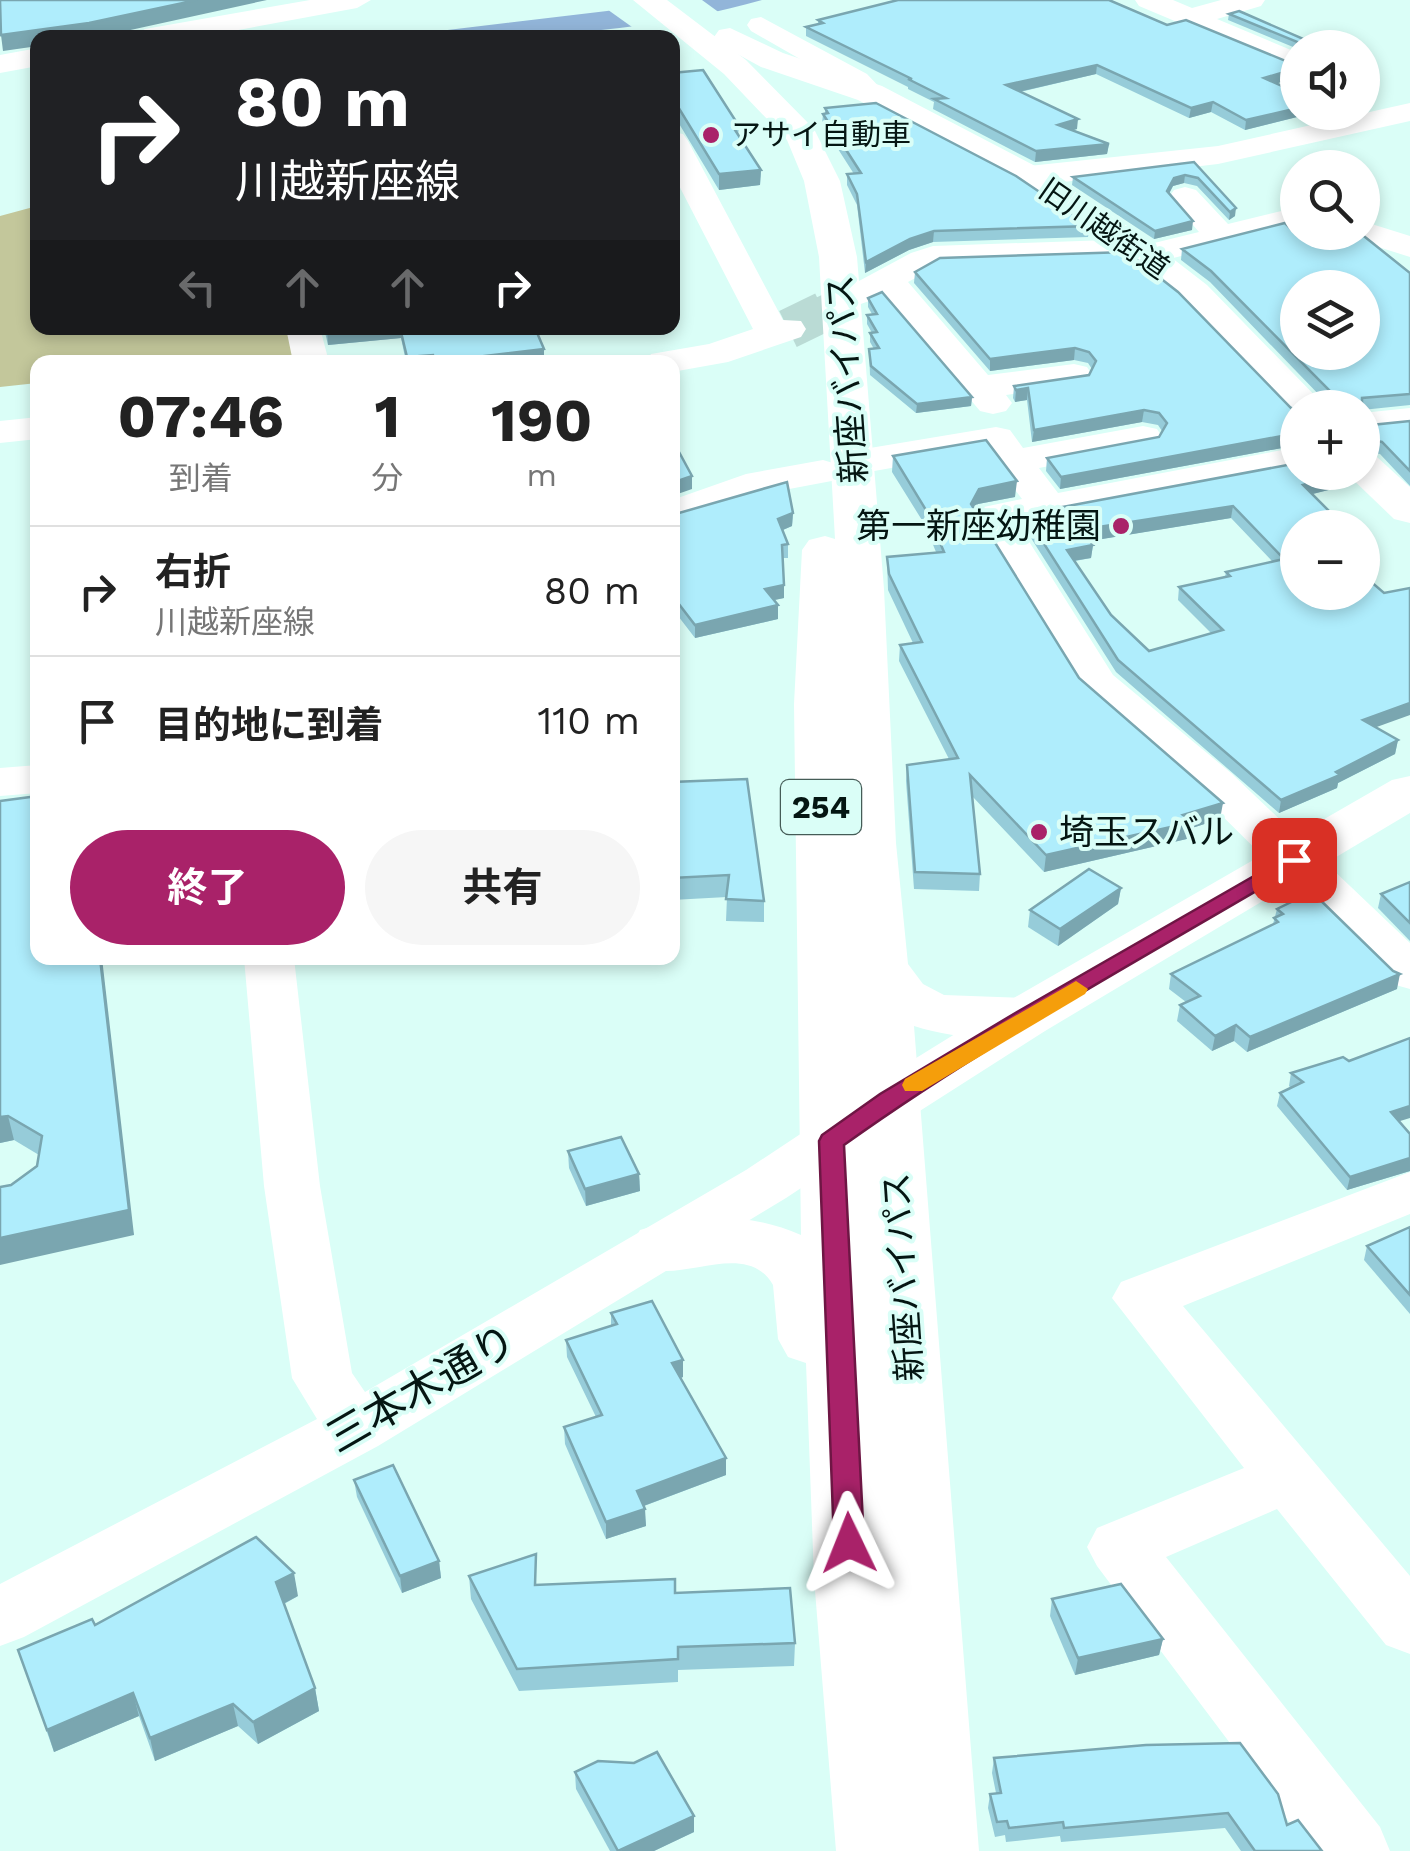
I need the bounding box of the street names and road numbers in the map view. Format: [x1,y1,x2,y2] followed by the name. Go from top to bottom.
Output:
[1033,171,1176,286] street label: 旧川越街道
[819,273,875,485] street label: 新座バイパス
[781,780,861,834] road number: 254
[875,1171,931,1383] street label: 新座バイパス
[318,1315,524,1462] street label: 三本木通り

